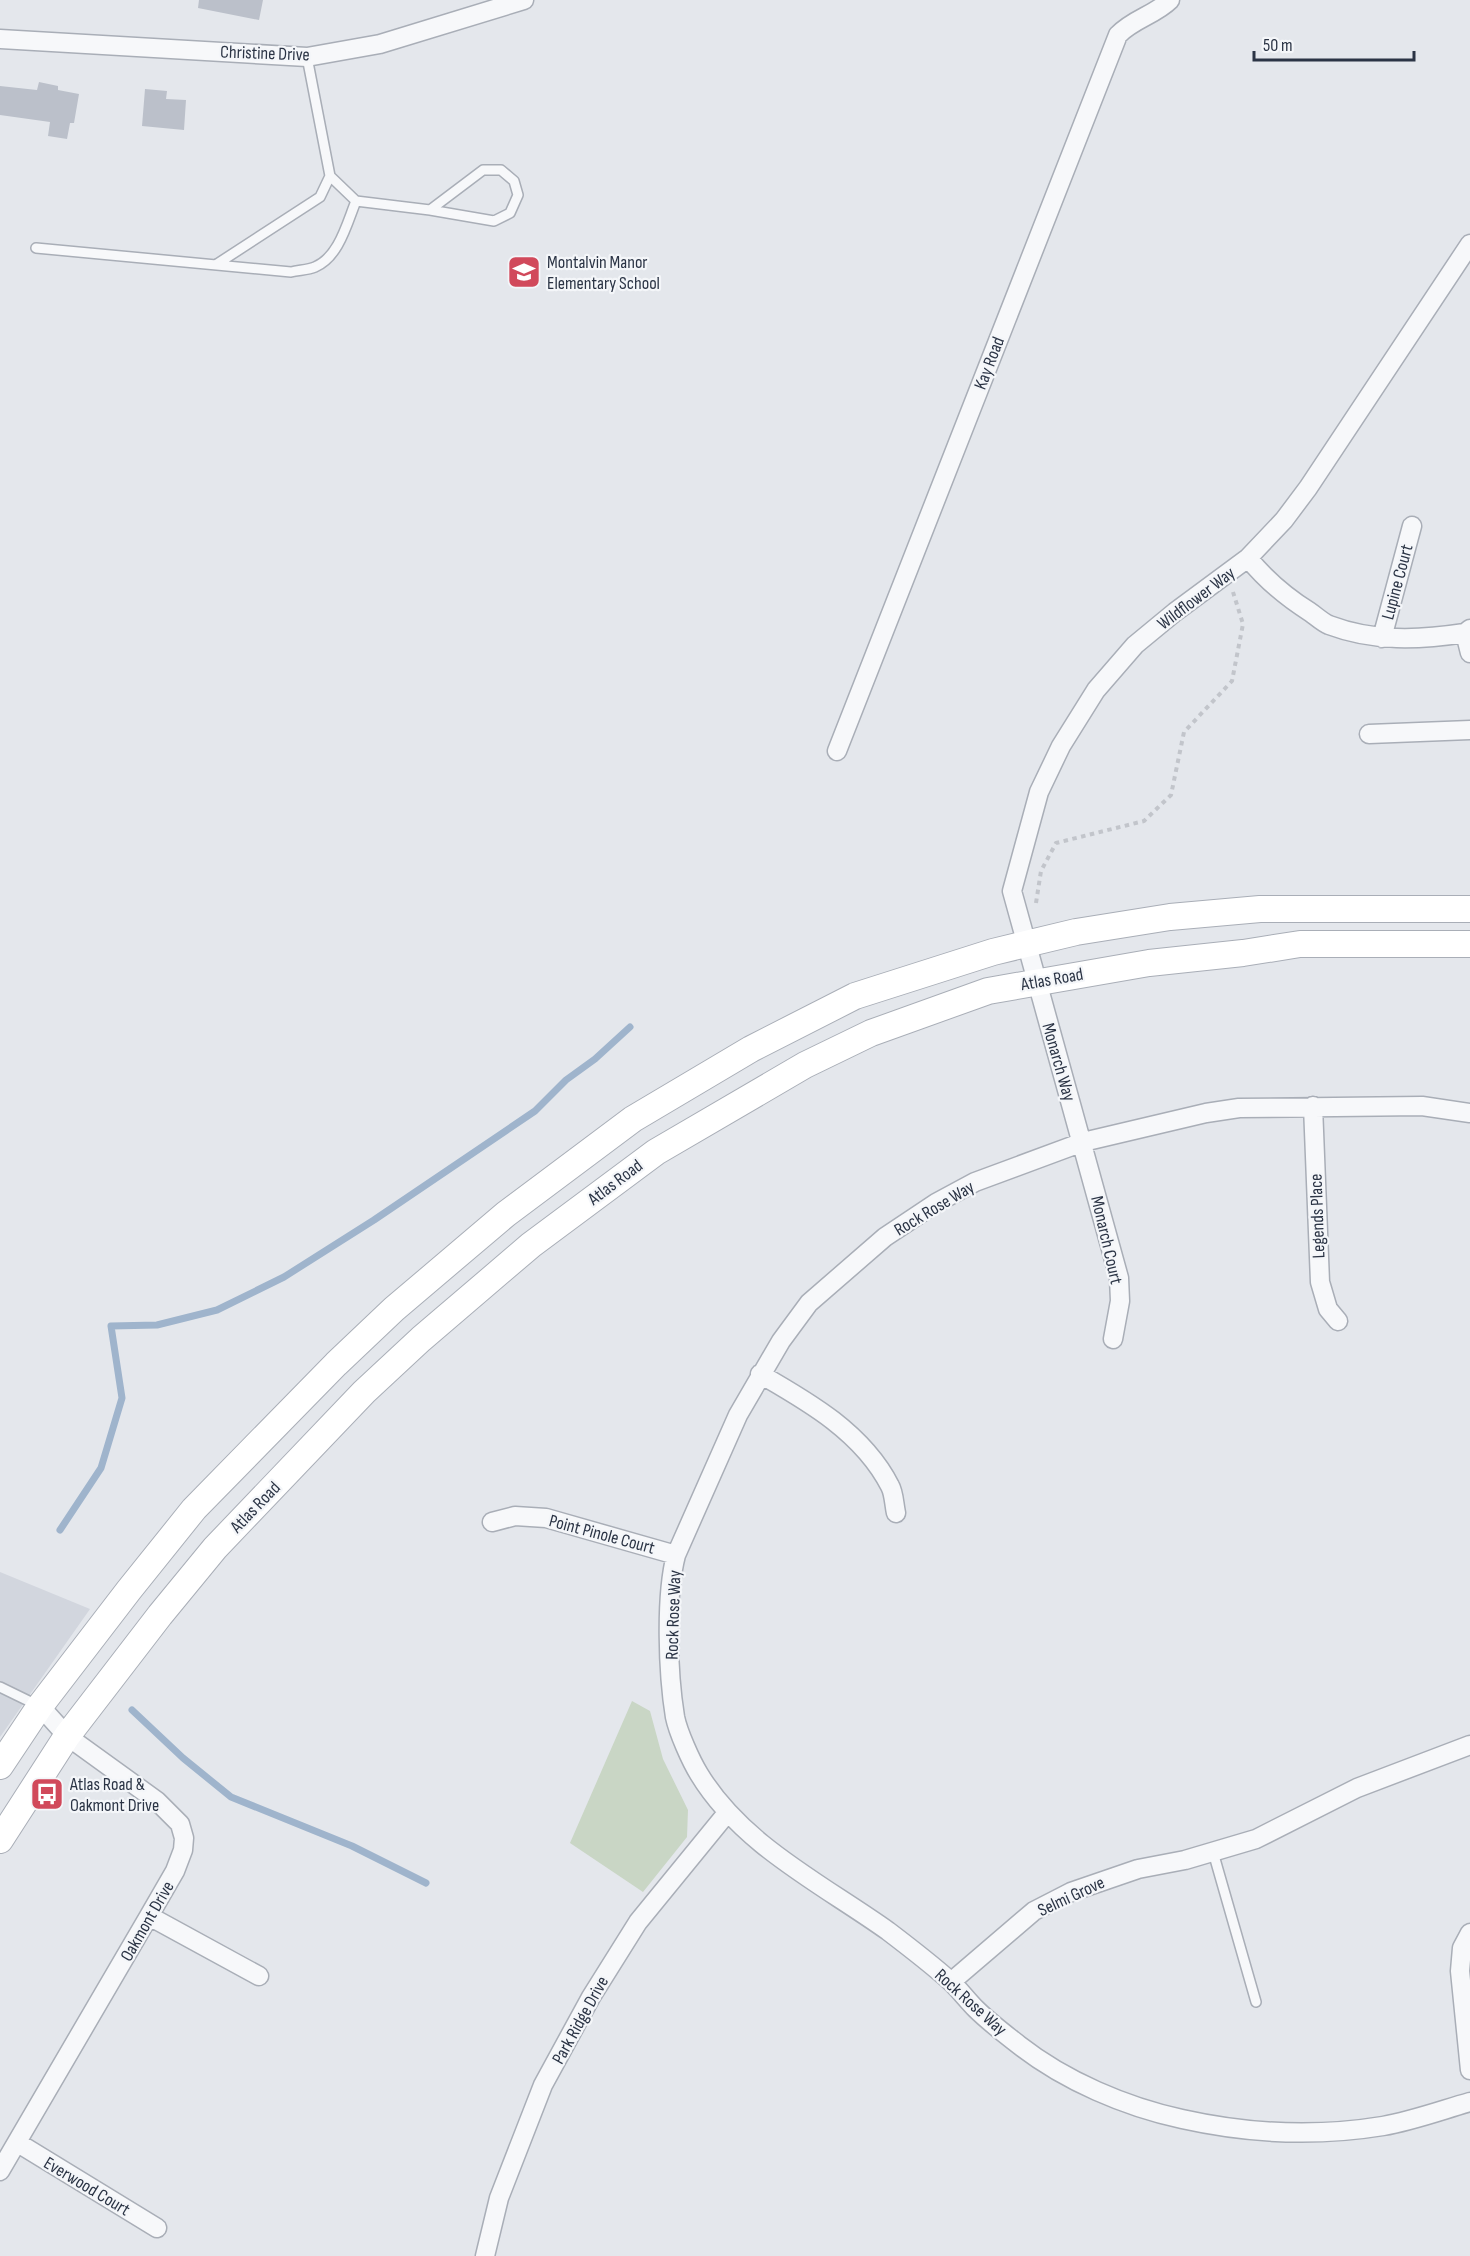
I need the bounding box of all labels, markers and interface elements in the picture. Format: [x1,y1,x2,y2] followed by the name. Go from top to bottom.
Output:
[1254,24,1414,62] scale bar
[1263,35,1293,56] text: 50 m
[220,41,310,66] street label: Christine Drive
[547,252,660,294] place label: Montalvin Manor Elementary School
[506,254,542,290] school or university icon: Montalvin Manor Elementary School
[970,334,1009,392] street label: Kay Road
[1377,542,1418,622] street label: Lupine Court
[1153,562,1239,634] street label: Wildflower Way
[1018,964,1085,995] street label: Atlas Road
[1037,1021,1080,1104] street label: Monarch Way
[583,1155,647,1210] street label: Atlas Road
[1306,1173,1329,1259] street label: Legends Place
[890,1176,978,1241] street label: Rock Rose Way
[1086,1194,1127,1287] street label: Monarch Court
[225,1477,285,1538] street label: Atlas Road
[547,1510,658,1559] street label: Point Pinole Court
[661,1570,686,1660] street label: Rock Rose Way
[69,1774,159,1816] place label: Atlas Road & Oakmont Drive
[29,1776,65,1812] bus stop icon: Atlas Road & Oakmont Drive
[1034,1872,1108,1921] street label: Selmi Grove
[116,1877,179,1965] street label: Oakmont Drive
[930,1965,1011,2040] street label: Rock Rose Way
[548,1973,613,2068] street label: Park Ridge Drive
[40,2153,134,2221] street label: Everwood Court

